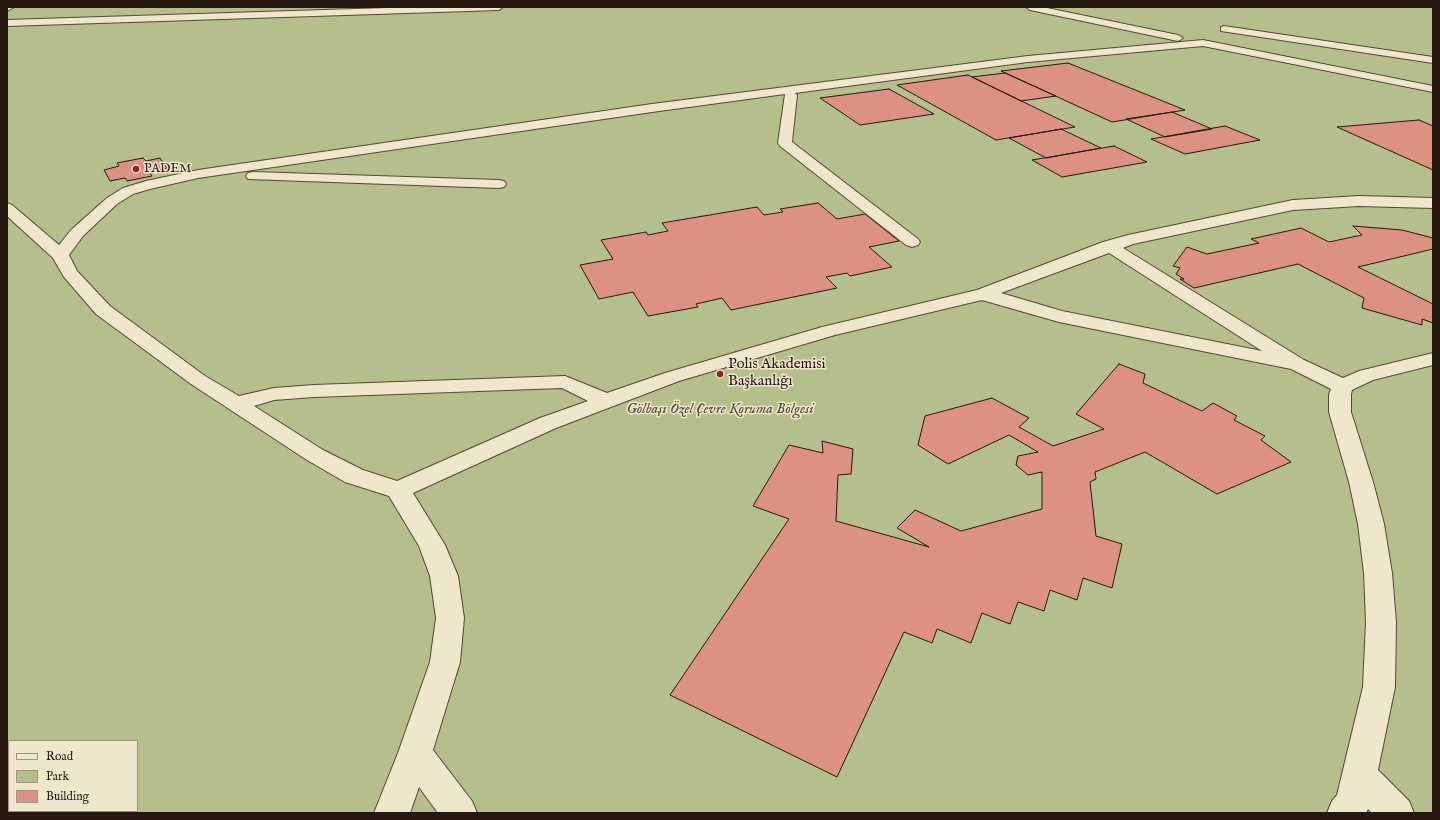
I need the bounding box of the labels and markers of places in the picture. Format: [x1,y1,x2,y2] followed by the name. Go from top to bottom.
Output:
[144,161,191,177] place label: PADEM
[131,164,141,174] marker: PADEM
[728,356,825,391] place label: Polis Akademisi Başkanlığı
[715,369,725,379] marker: Polis Akademisi Başkanlığı

